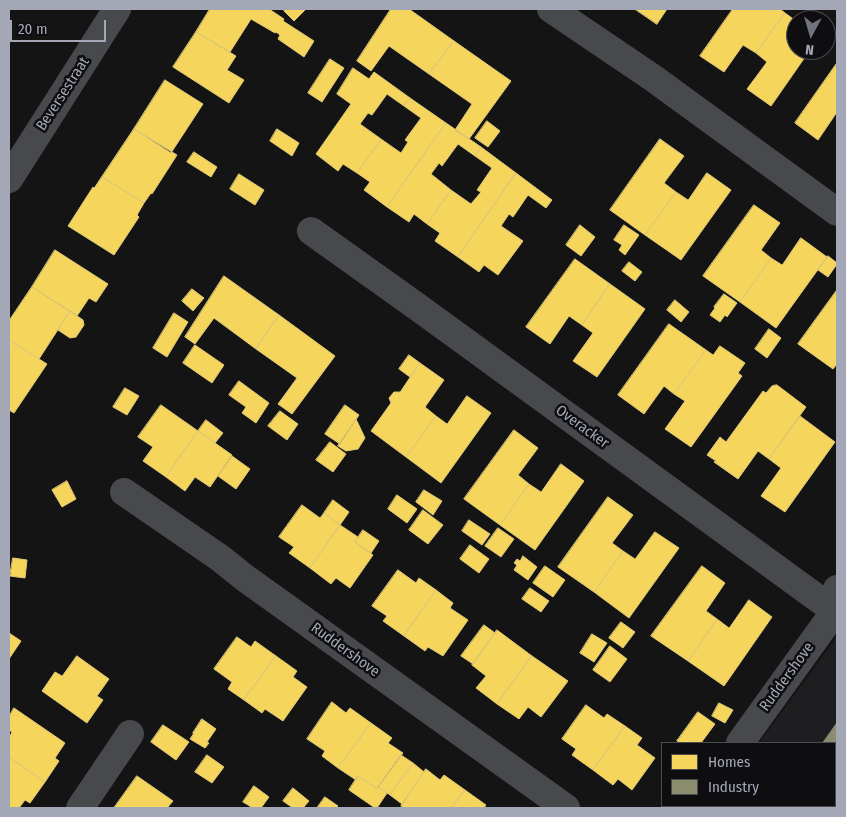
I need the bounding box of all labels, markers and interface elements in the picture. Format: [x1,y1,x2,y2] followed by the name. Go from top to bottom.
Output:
[12,10,109,42] scale bar
[786,10,836,60] north arrow
[18,20,48,38] text: 20 m
[804,41,815,58] text: N
[33,54,93,134] street label: Beversestraat
[552,402,612,452] street label: Overacker
[307,619,383,681] street label: Ruddershove
[756,639,818,715] street label: Ruddershove
[661,742,836,807] legend
[708,753,750,771] text: Homes
[708,778,759,796] text: Industry

